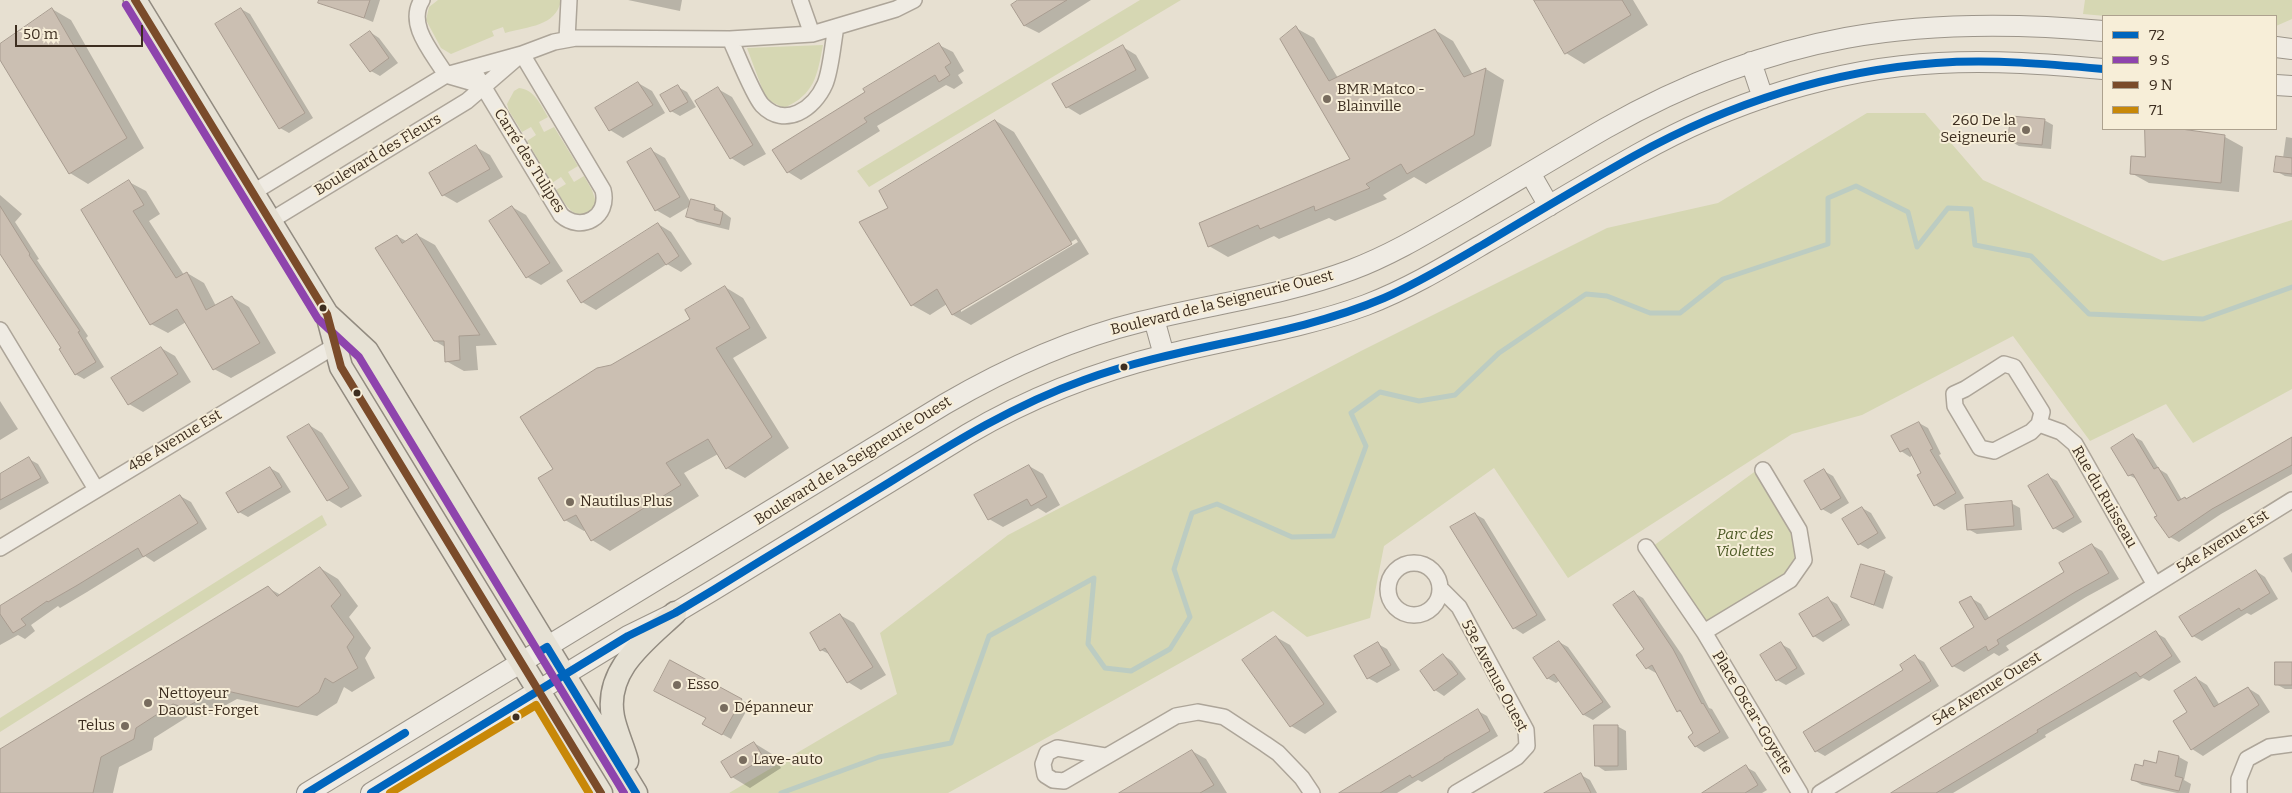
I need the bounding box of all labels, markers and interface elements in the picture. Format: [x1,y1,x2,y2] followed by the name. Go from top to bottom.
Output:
[18,15,145,47] scale bar
[2102,15,2277,130] legend
[23,25,58,43] text: 50 m
[2149,26,2165,44] text: 72
[2149,51,2170,69] text: 9 S
[2149,76,2173,94] text: 9 N
[1337,81,1425,116] place label: BMR Matco - Blainville
[1321,93,1333,105] marker: BMR Matco - Blainville
[2149,101,2163,119] text: 71
[490,105,568,217] street label: Carré des Tulipes
[311,110,445,200] street label: Boulevard des Fleurs
[1940,112,2016,147] place label: 260 De la Seigneurie
[2020,124,2032,136] marker: 260 De la Seigneurie
[1109,267,1335,339] street label: Boulevard de la Seigneurie Ouest
[318,303,328,313] unlabelled marker
[1119,362,1129,372] unlabelled marker
[352,388,362,398] unlabelled marker
[751,393,955,529] street label: Boulevard de la Seigneurie Ouest
[125,406,225,476] street label: 48e Avenue Est
[2068,443,2140,551] street label: Rue du Ruisseau
[580,493,672,511] place label: Nautilus Plus
[564,496,576,508] marker: Nautilus Plus
[2174,506,2272,578] street label: 54e Avenue Est
[1716,526,1774,561] park label: Parc des Violettes
[1457,617,1531,735] street label: 53e Avenue Ouest
[1708,648,1796,778] street label: Place Oscar-Goyette
[1929,648,2045,730] street label: 54e Avenue Ouest
[687,676,719,694] place label: Esso
[671,679,683,691] marker: Esso
[158,685,259,720] place label: Nettoyeur Daoust-Forget
[142,697,154,709] marker: Nettoyeur Daoust-Forget
[734,699,813,717] place label: Dépanneur
[718,702,730,714] marker: Dépanneur
[511,712,521,722] unlabelled marker
[78,717,115,735] place label: Telus
[119,720,131,732] marker: Telus
[753,751,823,769] place label: Lave-auto
[737,754,749,766] marker: Lave-auto

